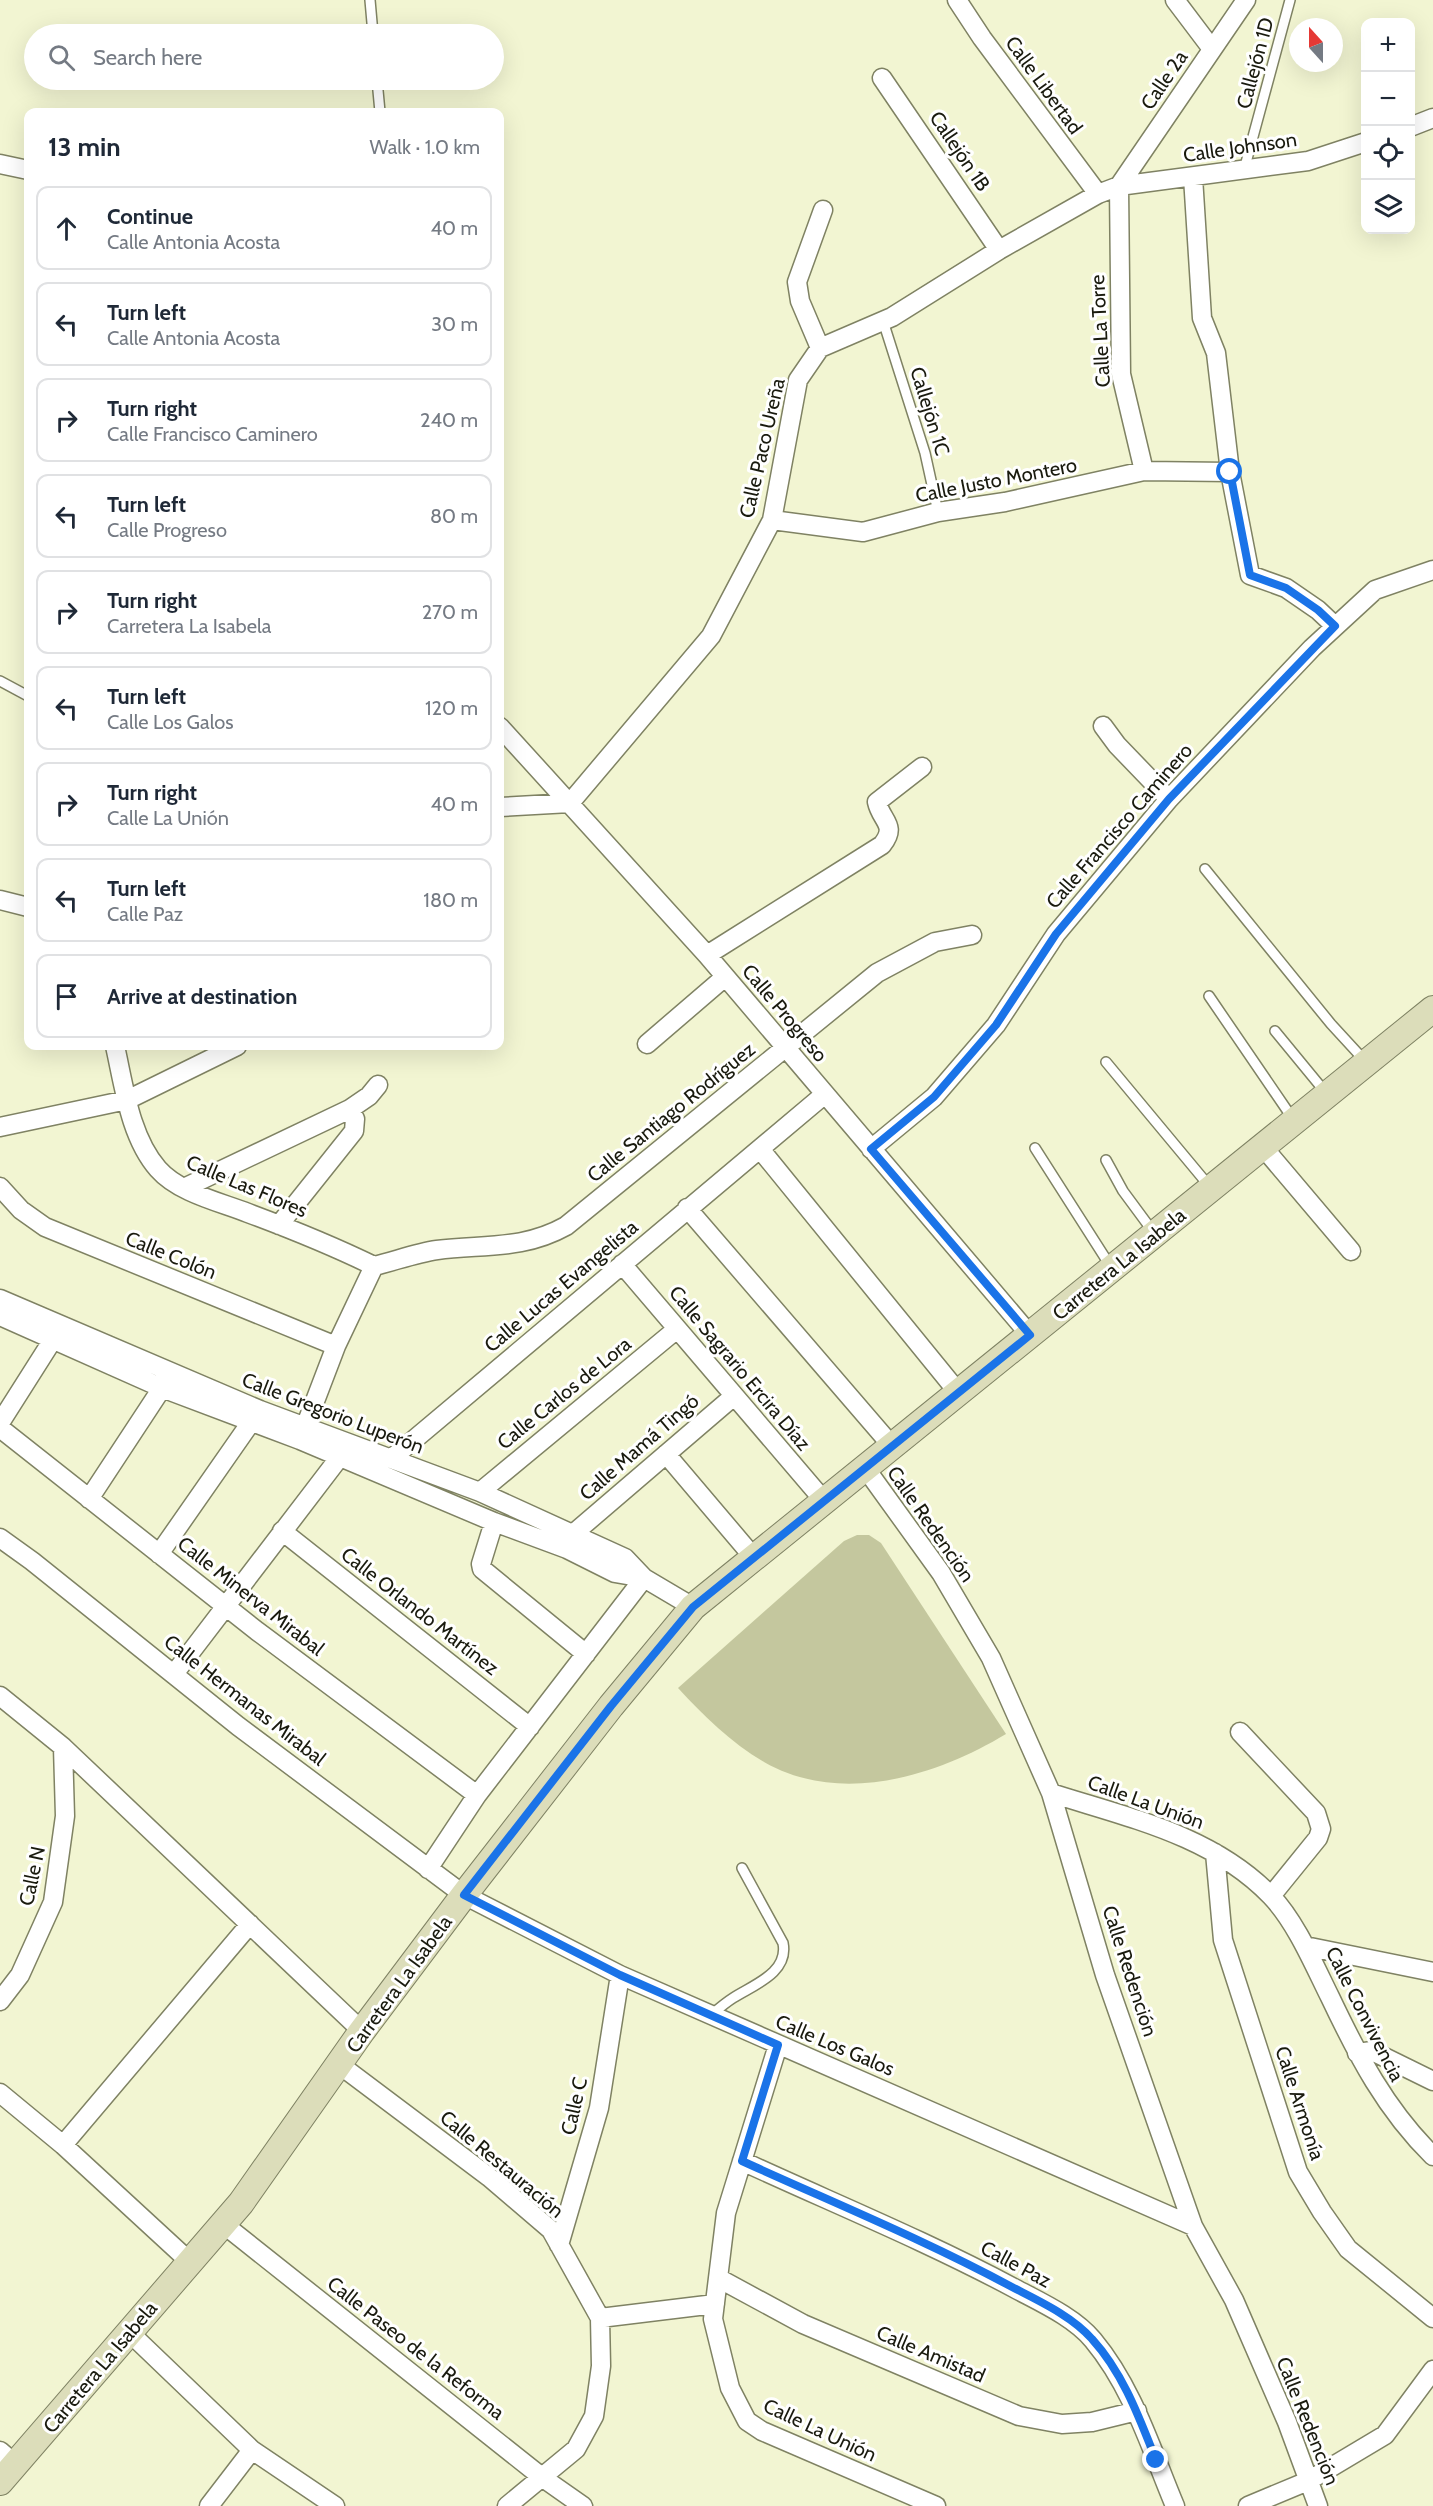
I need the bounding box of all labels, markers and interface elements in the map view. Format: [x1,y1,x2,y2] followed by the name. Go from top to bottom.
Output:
[1231,15,1279,111] street label: Callejón 1D
[1289,18,1343,72] north arrow
[1361,18,1415,234] map controls
[1361,18,1415,72] button: +
[24,24,504,90] search box
[1000,31,1088,139] street label: Calle Libertad
[45,41,78,74] icon: search
[93,44,202,71] text: Search here
[1136,46,1193,114] street label: Calle 2a
[1361,72,1415,126] button: −
[925,107,995,195] street label: Callejón 1B
[1361,126,1415,180] button: locate
[1182,127,1298,167] street label: Calle Johnson
[48,131,121,163] text: 13 min
[370,135,480,159] text: Walk · 1.0 km
[1361,180,1415,234] button: layers
[107,203,193,230] text: Continue
[50,212,83,245] icon: ahead
[430,216,478,240] text: 40 m
[107,230,280,254] text: Calle Antonia Acosta
[1085,274,1115,388] street label: Calle La Torre
[107,299,186,326] text: Turn left
[50,308,83,341] icon: left
[431,312,478,336] text: 30 m
[107,326,280,350] text: Calle Antonia Acosta
[905,364,955,458] street label: Callejón 1C
[734,376,790,520] street label: Calle Paco Ureña
[107,395,197,422] text: Turn right
[50,404,83,437] icon: right
[420,408,478,432] text: 240 m
[107,422,318,446] text: Calle Francisco Caminero
[913,453,1079,507] street label: Calle Justo Montero
[1216,458,1242,484] route start
[107,491,186,518] text: Turn left
[50,500,83,533] icon: left
[430,504,478,528] text: 80 m
[107,518,227,542] text: Calle Progreso
[107,587,197,614] text: Turn right
[50,596,83,629] icon: right
[422,600,478,624] text: 270 m
[107,614,271,638] text: Carretera La Isabela
[107,683,186,710] text: Turn left
[50,692,83,725] icon: left
[425,696,478,720] text: 120 m
[107,710,234,734] text: Calle Los Galos
[1041,739,1197,913] street label: Calle Francisco Caminero
[107,779,197,806] text: Turn right
[50,788,83,821] icon: right
[430,792,478,816] text: 40 m
[107,806,229,830] text: Calle La Unión
[107,875,186,902] text: Turn left
[50,884,83,917] icon: left
[423,888,478,912] text: 180 m
[107,902,183,926] text: Calle Paz
[737,959,833,1067] street label: Calle Progreso
[50,980,83,1013] icon: arrive
[107,983,297,1010] text: Arrive at destination
[582,1037,760,1187] street label: Calle Santiago Rodríguez
[183,1150,311,1222] street label: Calle Las Flores
[1048,1203,1191,1325] street label: Carretera La Isabela
[479,1215,643,1357] street label: Calle Lucas Evangelista
[122,1226,220,1284] street label: Calle Colón
[664,1281,816,1455] street label: Calle Sagrario Ercira Díaz
[492,1331,636,1454] street label: Calle Carlos de Lora
[239,1367,427,1459] street label: Calle Gregorio Luperón
[574,1389,704,1505] street label: Calle Mamá Tingó
[882,1461,980,1587] street label: Calle Redención
[173,1531,329,1661] street label: Calle Minerva Mirabal
[336,1542,504,1680] street label: Calle Orlando Martínez
[159,1629,331,1771] street label: Calle Hermanas Mirabal
[1085,1770,1207,1834] street label: Calle La Unión
[14,1844,50,1908] street label: Calle N
[1098,1903,1162,2039] street label: Calle Redención
[341,1910,457,2058] street label: Carretera La Isabela
[1321,1943,1409,2086] street label: Calle Convivencia
[772,2009,898,2081] street label: Calle Los Galos
[1270,2043,1330,2163] street label: Calle Armonía
[556,2075,592,2137] street label: Calle C
[435,2105,569,2223] street label: Calle Restauración
[977,2236,1055,2292] street label: Calle Paz
[323,2271,510,2425] street label: Calle Paseo de la Reforma
[38,2296,162,2438] street label: Carretera La Isabela
[873,2320,989,2388] street label: Calle Amistad
[1271,2353,1345,2489] street label: Calle Redención
[760,2393,880,2467] street label: Calle La Unión
[1142,2446,1168,2472] route end

